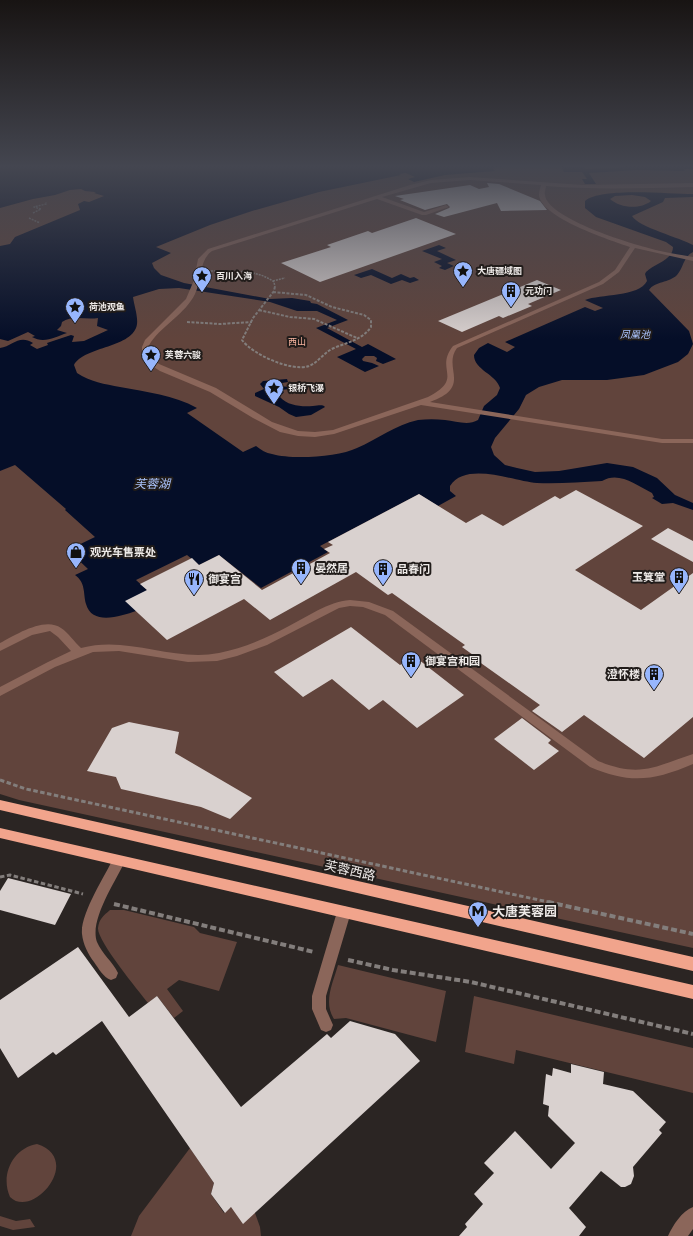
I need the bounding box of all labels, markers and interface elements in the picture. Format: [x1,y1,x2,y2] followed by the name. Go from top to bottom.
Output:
[452,260,474,288] place icon: 大唐疆域图
[191,265,213,293] place icon: 百川入海
[477,265,522,276] place label: 大唐疆域图
[216,270,252,281] place label: 百川入海
[500,280,522,308] building icon: 元功门
[525,285,552,296] place label: 元功门
[64,296,86,324] place icon: 荷池观鱼
[89,301,125,312] place label: 荷池观鱼
[620,328,651,340] water label: 凤凰池
[288,336,306,347] park label: 西山
[140,344,162,372] place icon: 芙蓉六骏
[165,349,201,360] place label: 芙蓉六骏
[263,377,285,405] place icon: 银桥飞瀑
[288,382,324,393] place label: 银桥飞瀑
[134,476,172,491] water label: 芙蓉湖
[65,541,87,569] shop icon: 观光车售票处
[90,545,156,558] place label: 观光车售票处
[290,557,312,585] building icon: 晏然居
[372,558,394,586] building icon: 品春门
[315,561,348,574] place label: 晏然居
[397,562,430,575] place label: 品春门
[668,566,690,594] building icon: 玉箕堂
[183,568,205,596] restaurant icon: 御宴宫
[632,570,665,583] place label: 玉箕堂
[208,572,241,585] place label: 御宴宫
[400,650,422,678] building icon: 御宴宫和园
[425,654,480,667] place label: 御宴宫和园
[643,663,665,691] building icon: 澄怀楼
[607,667,640,680] place label: 澄怀楼
[323,856,377,884] street label: 芙蓉西路
[467,900,489,928] metro station icon: 大唐芙蓉园
[492,903,557,919] place label: 大唐芙蓉园

